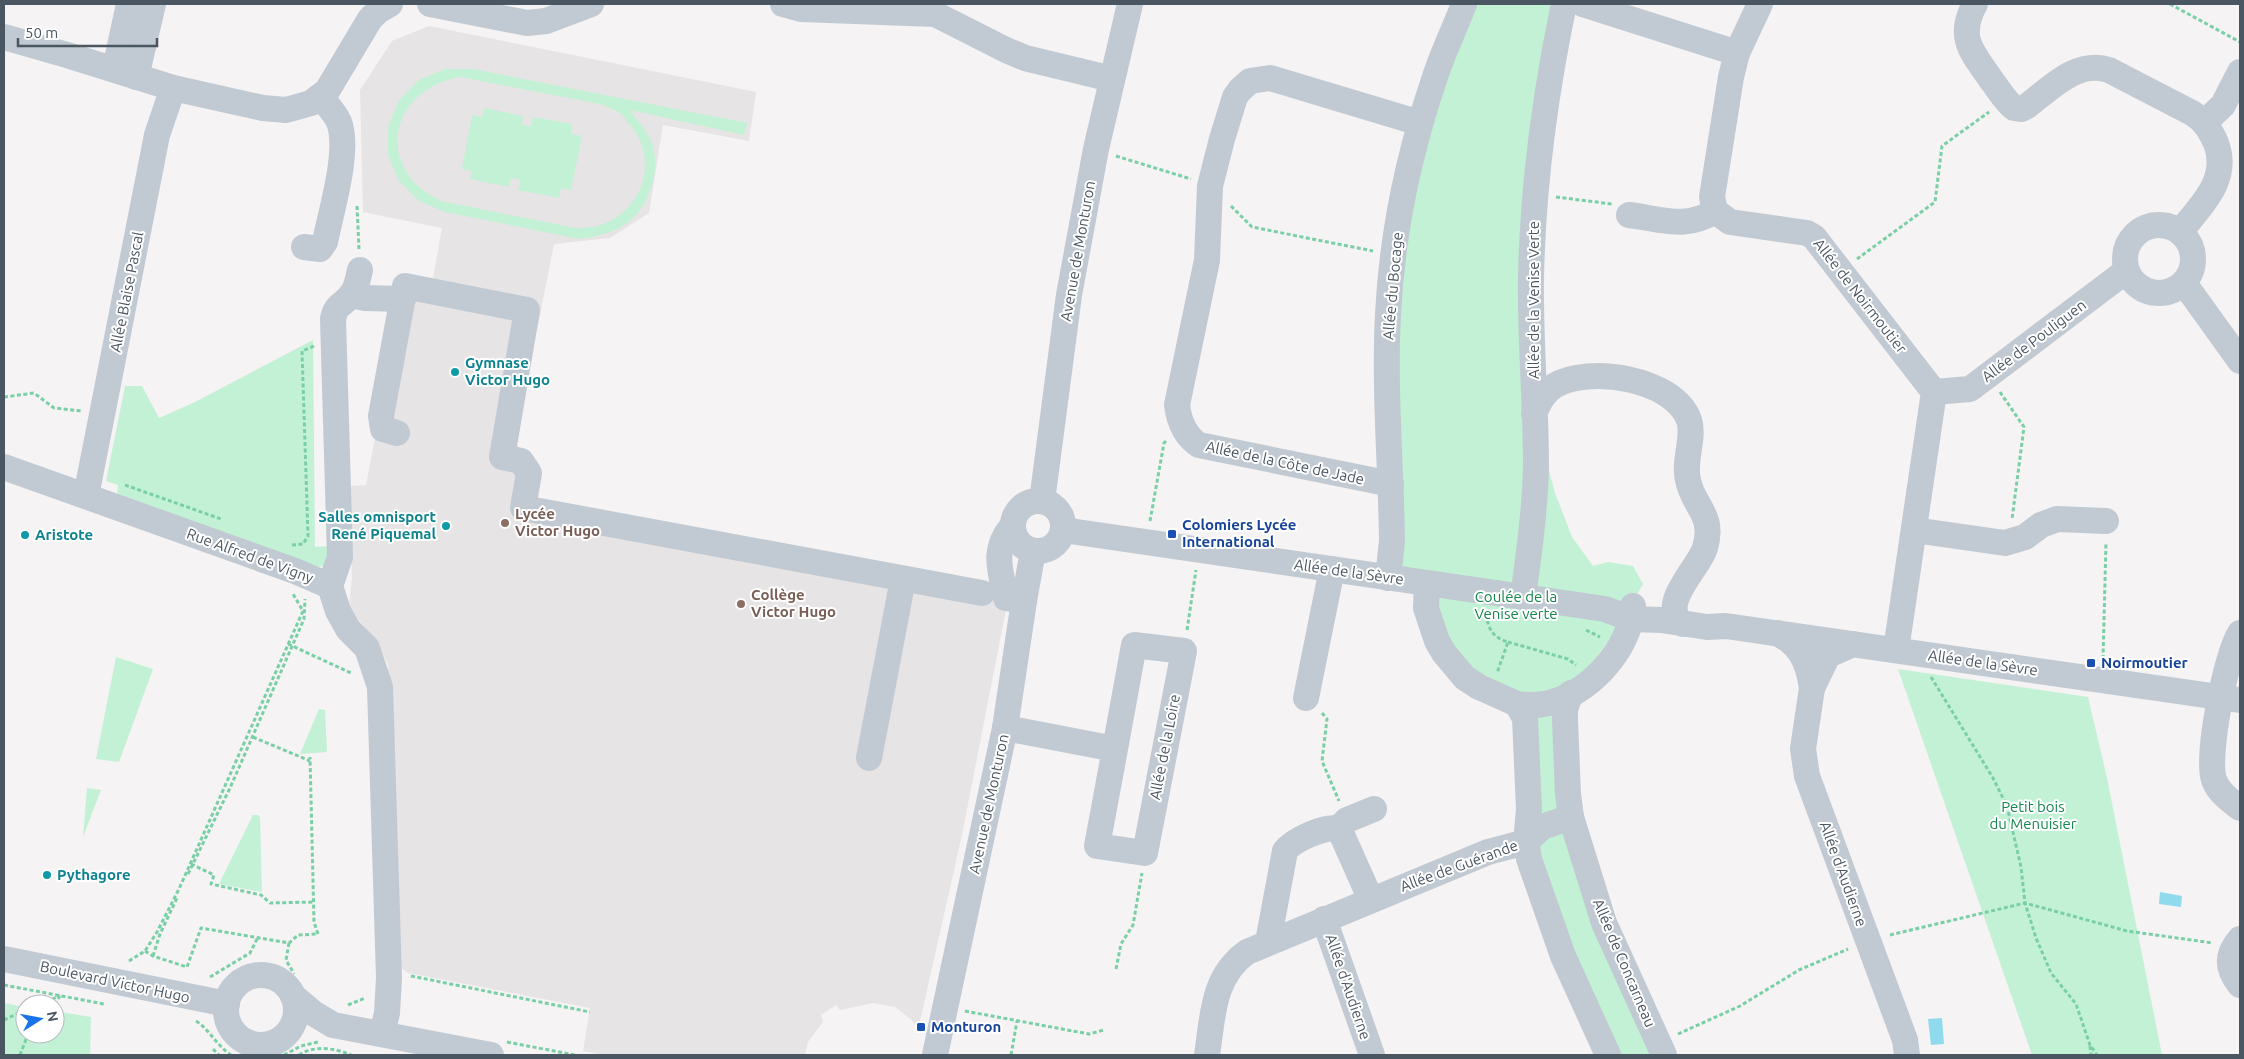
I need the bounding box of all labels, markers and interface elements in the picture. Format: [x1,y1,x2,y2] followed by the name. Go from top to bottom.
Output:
[18,15,156,47] scale bar
[25,24,58,41] text: 50 m
[1057,179,1098,322] street label: Avenue de Monturon
[1525,221,1542,379] street label: Allée de la Venise Verte
[106,230,147,354] street label: Allée Blaise Pascal
[1379,231,1406,341] street label: Allée du Bocage
[1810,235,1911,357] street label: Allée de Noirmoutier
[1978,296,2089,385] street label: Allée de Pouliguen
[465,354,550,388] place label: Gymnase Victor Hugo
[449,366,461,378] marker: Gymnase Victor Hugo
[1204,437,1366,488] street label: Allée de la Côte de Jade
[515,505,600,539] place label: Lycée Victor Hugo
[318,508,437,542] place label: Salles omnisport René Piquemal
[1182,516,1296,550] place label: Colomiers Lycée International
[499,517,511,529] marker: Lycée Victor Hugo
[440,520,452,532] marker: Salles omnisport René Piquemal
[184,525,316,586] street label: Rue Alfred de Vigny
[35,526,93,543] place label: Aristote
[1166,528,1178,540] marker: Colomiers Lycée International
[19,529,31,541] marker: Aristote
[1293,555,1405,588] street label: Allée de la Sèvre
[751,586,836,620] place label: Collège Victor Hugo
[1474,588,1558,622] park label: Coulée de la Venise verte
[735,598,747,610] marker: Collège Victor Hugo
[1927,646,2039,679] street label: Allée de la Sèvre
[2101,654,2189,671] place label: Noirmoutier
[2085,657,2097,669] marker: Noirmoutier
[1146,693,1183,801] street label: Allée de la Loire
[965,733,1012,875] street label: Avenue de Monturon
[1990,798,2077,832] park label: Petit bois du Menuisier
[1817,819,1870,929] street label: Allée d'Audierne
[1398,836,1520,895] street label: Allée de Guérande
[57,866,131,883] place label: Pythagore
[41,869,53,881] marker: Pythagore
[1590,896,1659,1030] street label: Allée de Concarneau
[1322,932,1375,1042] street label: Allée d'Audierne
[39,957,192,1006] street label: Boulevard Victor Hugo
[15,994,65,1044] north arrow
[44,1010,62,1023] text: N
[931,1018,1001,1035] place label: Monturon
[915,1021,927,1033] marker: Monturon

